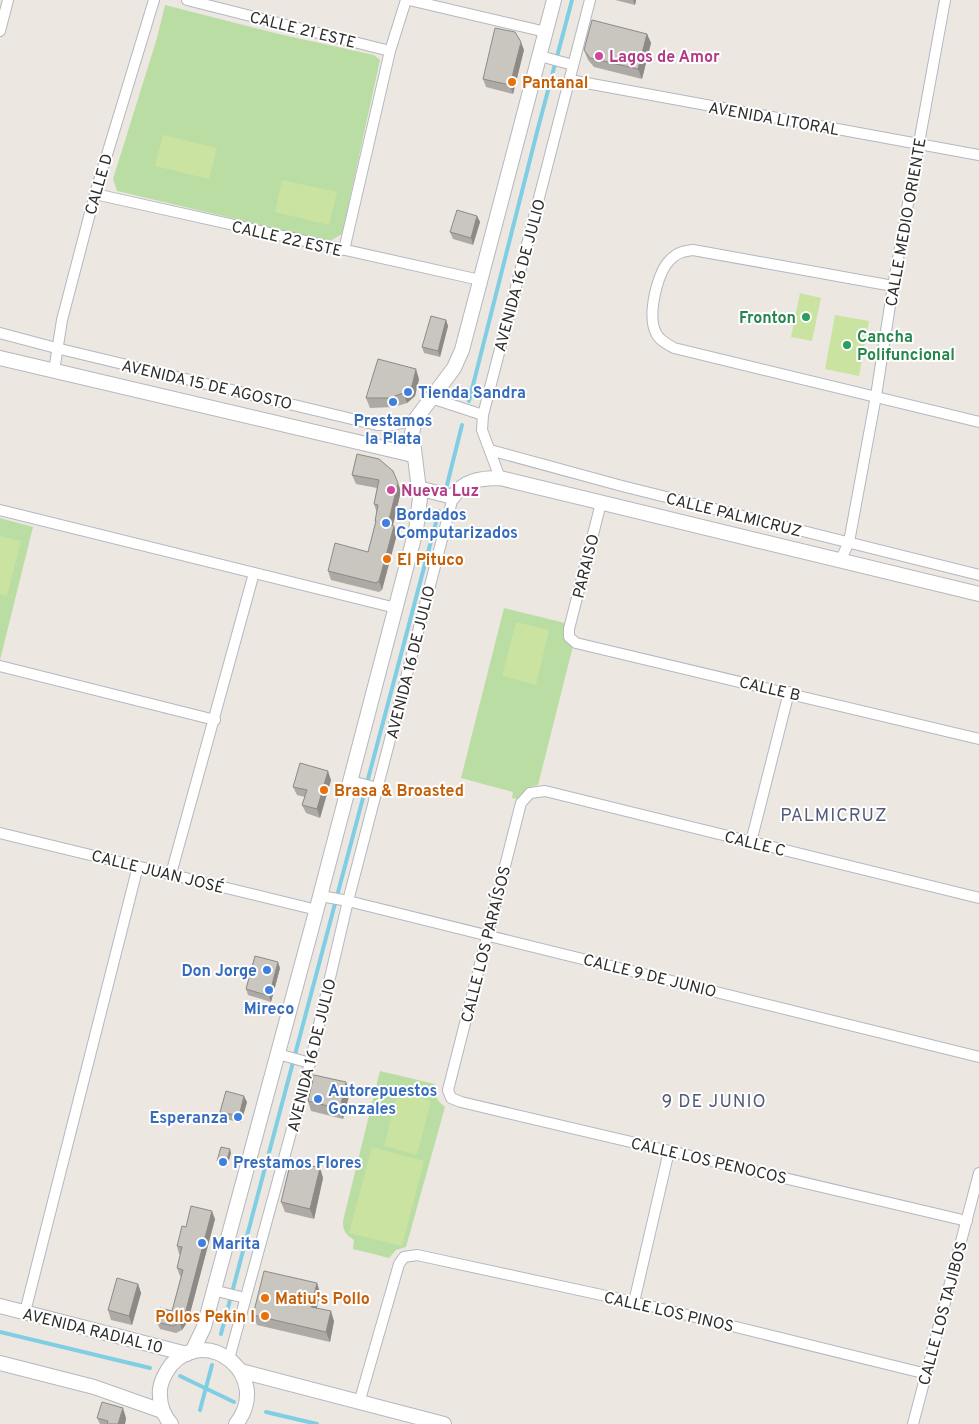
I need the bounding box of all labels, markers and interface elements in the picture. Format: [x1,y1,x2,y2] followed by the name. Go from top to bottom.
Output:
[247,8,358,54] street label: CALLE 21 ESTE
[609,48,720,68] place label: Lagos de Amor
[593,50,605,62] marker: Lagos de Amor
[522,74,588,94] place label: Pantanal
[506,76,518,88] marker: Pantanal
[707,99,841,141] street label: AVENIDA LITORAL
[882,136,932,308] street label: CALLE MEDIO ORIENTE
[82,152,118,217] street label: CALLE D
[491,197,551,354] street label: AVENIDA 16 DE JULIO
[229,218,344,262] street label: CALLE 22 ESTE
[739,309,796,329] place label: Fronton
[800,311,812,323] marker: Fronton
[857,328,955,366] place label: Cancha Polifuncional
[841,339,853,351] marker: Cancha Polifuncional
[119,357,294,415] street label: AVENIDA 15 DE AGOSTO
[418,384,526,404] place label: Tienda Sandra
[402,386,414,398] marker: Tienda Sandra
[387,396,399,408] marker: Prestamos la Plata
[354,412,433,450] place label: Prestamos la Plata
[401,482,479,502] place label: Nueva Luz
[385,484,397,496] marker: Nueva Luz
[664,489,803,542] street label: CALLE PALMICRUZ
[396,506,518,544] place label: Bordados Computarizados
[380,517,392,529] marker: Bordados Computarizados
[569,532,605,601] street label: PARAISO
[397,551,464,571] place label: El Pituco
[381,553,393,565] marker: El Pituco
[383,584,441,741] street label: AVENIDA 16 DE JULIO
[737,673,802,707] street label: CALLE B
[334,782,464,802] place label: Brasa & Broasted
[318,784,330,796] marker: Brasa & Broasted
[780,805,888,828] district label: PALMICRUZ
[722,828,787,862] street label: CALLE C
[89,845,226,899] street label: CALLE JUAN JOSÉ
[456,864,516,1025] street label: CALLE LOS PARAÍSOS
[581,951,718,1003] street label: CALLE 9 DE JUNIO
[181,962,257,982] place label: Don Jorge
[261,964,273,976] marker: Don Jorge
[284,977,342,1134] street label: AVENIDA 16 DE JULIO
[263,984,275,996] marker: Mireco
[244,1000,294,1020] place label: Mireco
[328,1082,437,1120] place label: Autorepuestos Gonzales
[661,1091,767,1114] district label: 9 DE JUNIO
[312,1093,324,1105] marker: Autorepuestos Gonzales
[150,1109,228,1129] place label: Esperanza
[232,1111,244,1123] marker: Esperanza
[629,1134,789,1190] street label: CALLE LOS PENOCOS
[233,1154,362,1174] place label: Prestamos Flores
[217,1156,229,1168] marker: Prestamos Flores
[212,1235,260,1255] place label: Marita
[196,1237,208,1249] marker: Marita
[915,1239,973,1388] street label: CALLE LOS TAJIBOS
[602,1288,736,1338] street label: CALLE LOS PINOS
[275,1290,370,1310] place label: Matiu's Pollo
[259,1292,271,1304] marker: Matiu's Pollo
[20,1305,165,1359] street label: AVENIDA RADIAL 10
[155,1308,255,1328] place label: Pollos Pekin I
[259,1310,271,1322] marker: Pollos Pekin I

